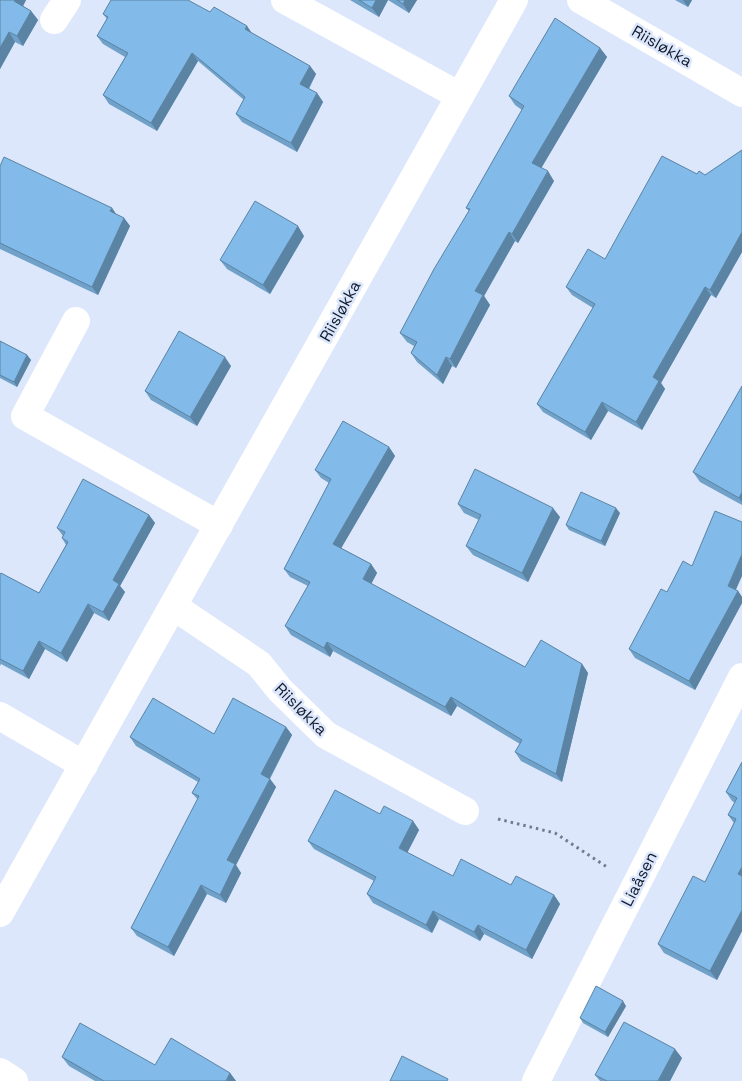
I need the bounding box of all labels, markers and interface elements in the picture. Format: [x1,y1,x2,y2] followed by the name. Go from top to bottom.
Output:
[628,20,696,72] street label: Riisløkka
[315,277,365,345] street label: Riisløkka
[270,678,332,740] street label: Riisløkka
[616,848,662,910] street label: Liaåsen

